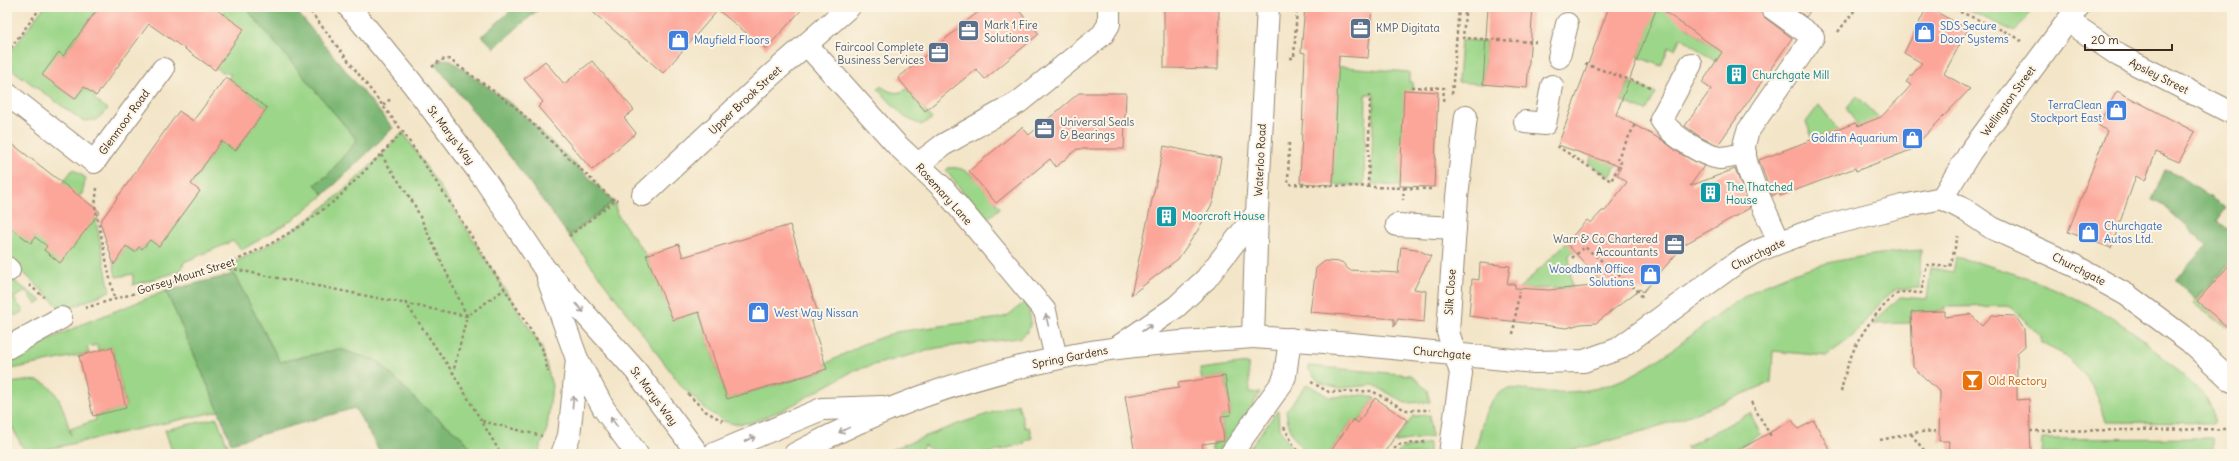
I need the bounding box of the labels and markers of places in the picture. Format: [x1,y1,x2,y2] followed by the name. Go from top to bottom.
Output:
[1348,15,1374,41] office icon: KMP Digitata
[955,18,981,44] office icon: Mark 1 Fire Solutions
[984,18,1038,45] place label: Mark 1 Fire Solutions
[1911,19,1937,45] shop icon: SDS Secure Door Systems
[1940,19,2009,46] place label: SDS Secure Door Systems
[1376,21,1440,35] place label: KMP Digitata
[666,27,692,53] shop icon: Mayfield Floors
[694,33,769,47] place label: Mayfield Floors
[835,40,924,67] place label: Faircool Complete Business Services
[926,40,952,66] office icon: Faircool Complete Business Services
[1724,62,1750,88] building icon: Churchgate Mill
[1752,68,1829,82] place label: Churchgate Mill
[2030,98,2102,125] place label: TerraClean Stockport East
[2104,98,2130,124] shop icon: TerraClean Stockport East
[1032,115,1058,141] office icon: Universal Seals & Bearings
[1060,115,1134,142] place label: Universal Seals & Bearings
[1900,125,1926,151] shop icon: Goldfin Aquarium
[1811,131,1898,145] place label: Goldfin Aquarium
[1698,180,1724,206] building icon: The Thatched House
[1726,180,1794,207] place label: The Thatched House
[1154,203,1180,229] building icon: Moorcroft House
[1182,209,1265,223] place label: Moorcroft House
[2076,219,2102,245] shop icon: Churchgate Autos Ltd.
[2104,219,2162,246] place label: Churchgate Autos Ltd.
[1553,232,1659,259] place label: Warr & Co Chartered Accountants
[1661,232,1687,258] office icon: Warr & Co Chartered Accountants
[1549,262,1634,289] place label: Woodbank Office Solutions
[1637,262,1663,288] shop icon: Woodbank Office Solutions
[746,300,772,326] shop icon: West Way Nissan
[774,306,858,320] place label: West Way Nissan
[1960,368,1986,394] bar icon: Old Rectory
[1988,374,2047,388] place label: Old Rectory

